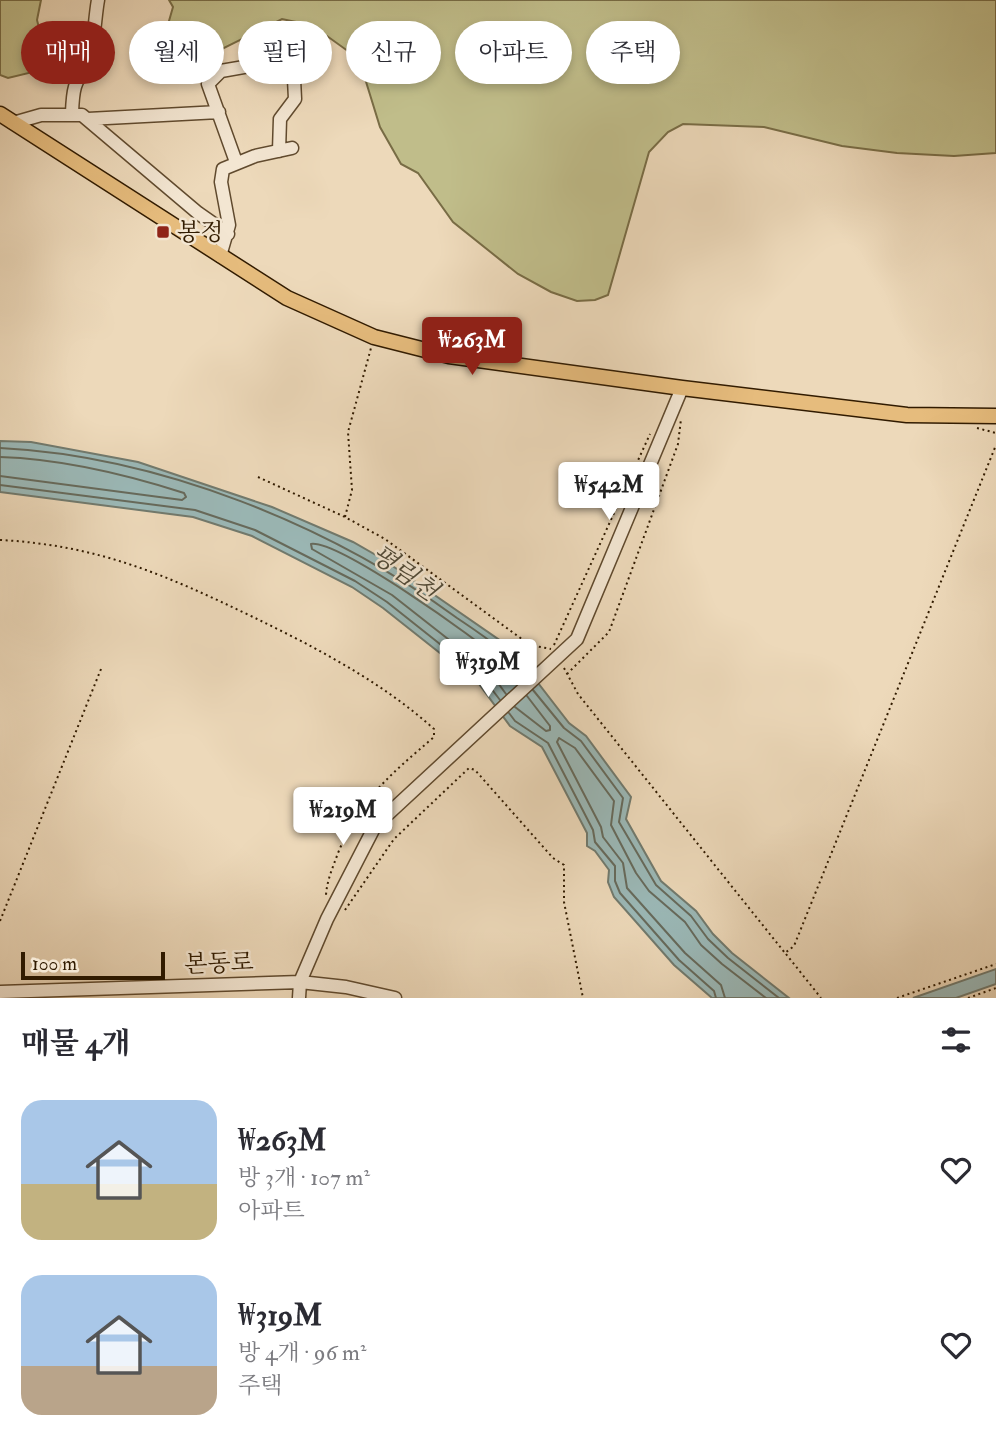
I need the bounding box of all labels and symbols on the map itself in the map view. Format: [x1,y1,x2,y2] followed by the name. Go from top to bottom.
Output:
[177,217,223,248] place label: 봉정
[155,224,171,240] marker: 봉정
[423,318,521,377] pin: ₩263M
[560,462,658,522] pin: ₩542M
[365,538,446,609] water label: 평림천
[439,640,537,699] pin: ₩319M
[294,788,392,847] pin: ₩219M
[184,947,254,980] street label: 본동로
[21,949,164,981] scale bar

